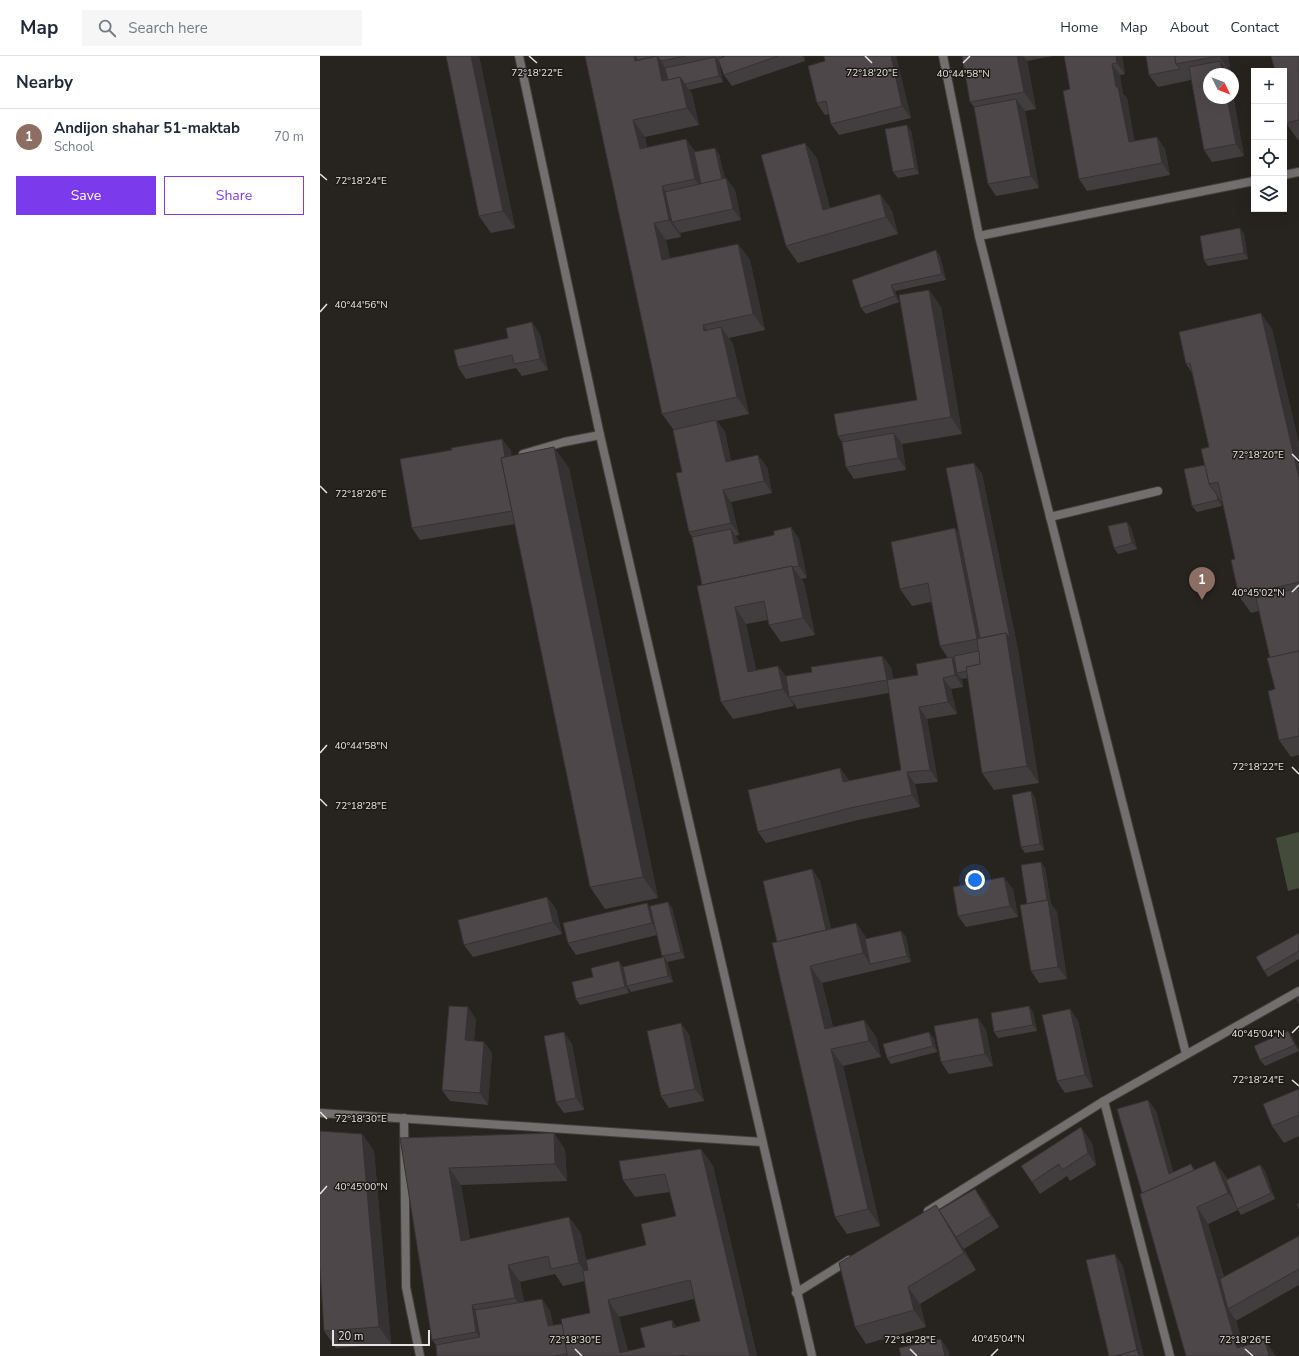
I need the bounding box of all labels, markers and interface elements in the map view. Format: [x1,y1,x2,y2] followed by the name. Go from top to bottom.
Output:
[82,10,362,46] search box
[20,15,58,41] text: Map
[96,17,118,39] icon: search
[128,18,208,38] text: Search here
[1060,18,1098,37] text: Home
[1120,18,1148,37] text: Map
[1170,18,1209,37] text: About
[1231,18,1279,37] text: Contact
[511,66,563,80] text: 72°18'22"E
[846,66,898,80] text: 72°18'20"E
[936,67,990,81] text: 40°44'58"N
[1203,68,1239,104] north arrow
[1251,68,1287,212] map controls
[1251,68,1287,104] button: +
[16,71,73,94] text: Nearby
[1251,104,1287,140] button: −
[54,118,240,138] text: Andijon shahar 51-maktab
[25,128,33,146] text: 1
[274,128,304,146] text: 70 m
[54,138,94,156] text: School
[1251,140,1287,176] button: locate
[335,174,387,188] text: 72°18'24"E
[16,176,156,215] button: Save
[164,176,304,215] button: Share
[1251,176,1287,212] button: layers
[334,298,388,312] text: 40°44'56"N
[1232,448,1284,462] text: 72°18'20"E
[335,487,387,501] text: 72°18'26"E
[1189,567,1215,600] pin: 1
[1231,586,1285,600] text: 40°45'02"N
[334,739,388,753] text: 40°44'58"N
[1232,760,1284,774] text: 72°18'22"E
[335,799,387,813] text: 72°18'28"E
[965,870,985,890] your location
[1231,1027,1285,1041] text: 40°45'04"N
[1232,1073,1284,1087] text: 72°18'24"E
[335,1112,387,1126] text: 72°18'30"E
[334,1180,388,1194] text: 40°45'00"N
[332,1328,430,1347] scale bar
[338,1329,363,1344] text: 20 m
[971,1332,1025,1346] text: 40°45'04"N
[549,1333,601,1347] text: 72°18'30"E
[884,1333,936,1347] text: 72°18'28"E
[1219,1333,1271,1347] text: 72°18'26"E

